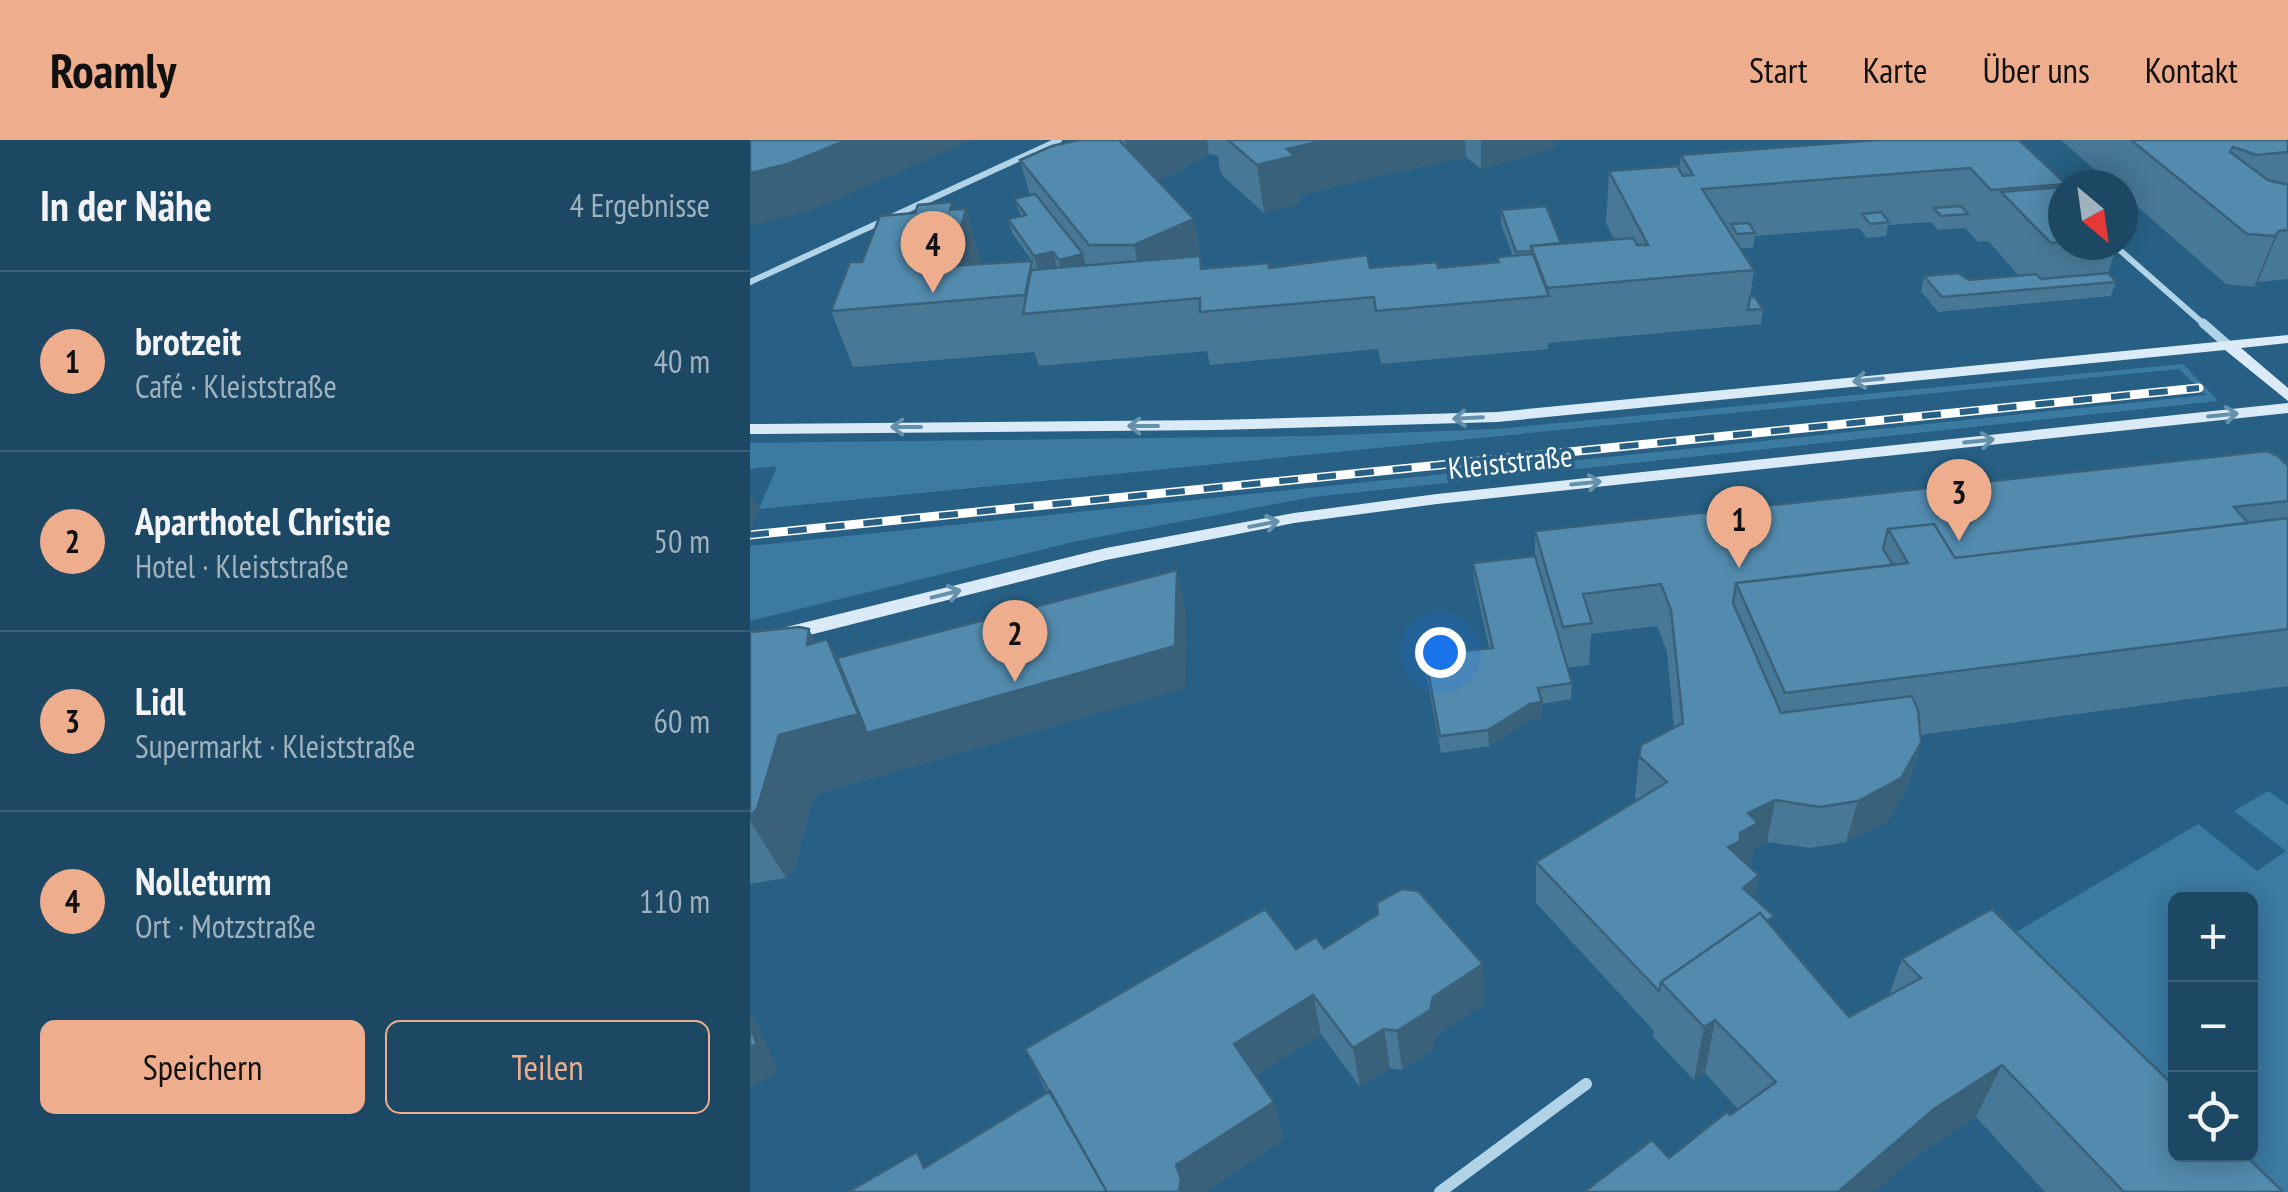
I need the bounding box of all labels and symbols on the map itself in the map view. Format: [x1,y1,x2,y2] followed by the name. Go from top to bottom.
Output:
[2048,170,2138,260] north arrow
[900,210,966,293] pin: 4
[1853,371,1885,390] one-way arrow
[2207,405,2239,424] one-way arrow
[1453,409,1485,428] one-way arrow
[1128,416,1160,436] one-way arrow
[891,418,923,437] one-way arrow
[1962,431,1994,450] one-way arrow
[1446,435,1574,487] street label: Kleiststraße
[1926,458,1992,541] pin: 3
[1569,473,1601,492] one-way arrow
[1706,486,1772,568] pin: 1
[1247,514,1279,533] one-way arrow
[929,584,961,602] one-way arrow
[982,600,1048,682] pin: 2
[1415,627,1466,678] your location

